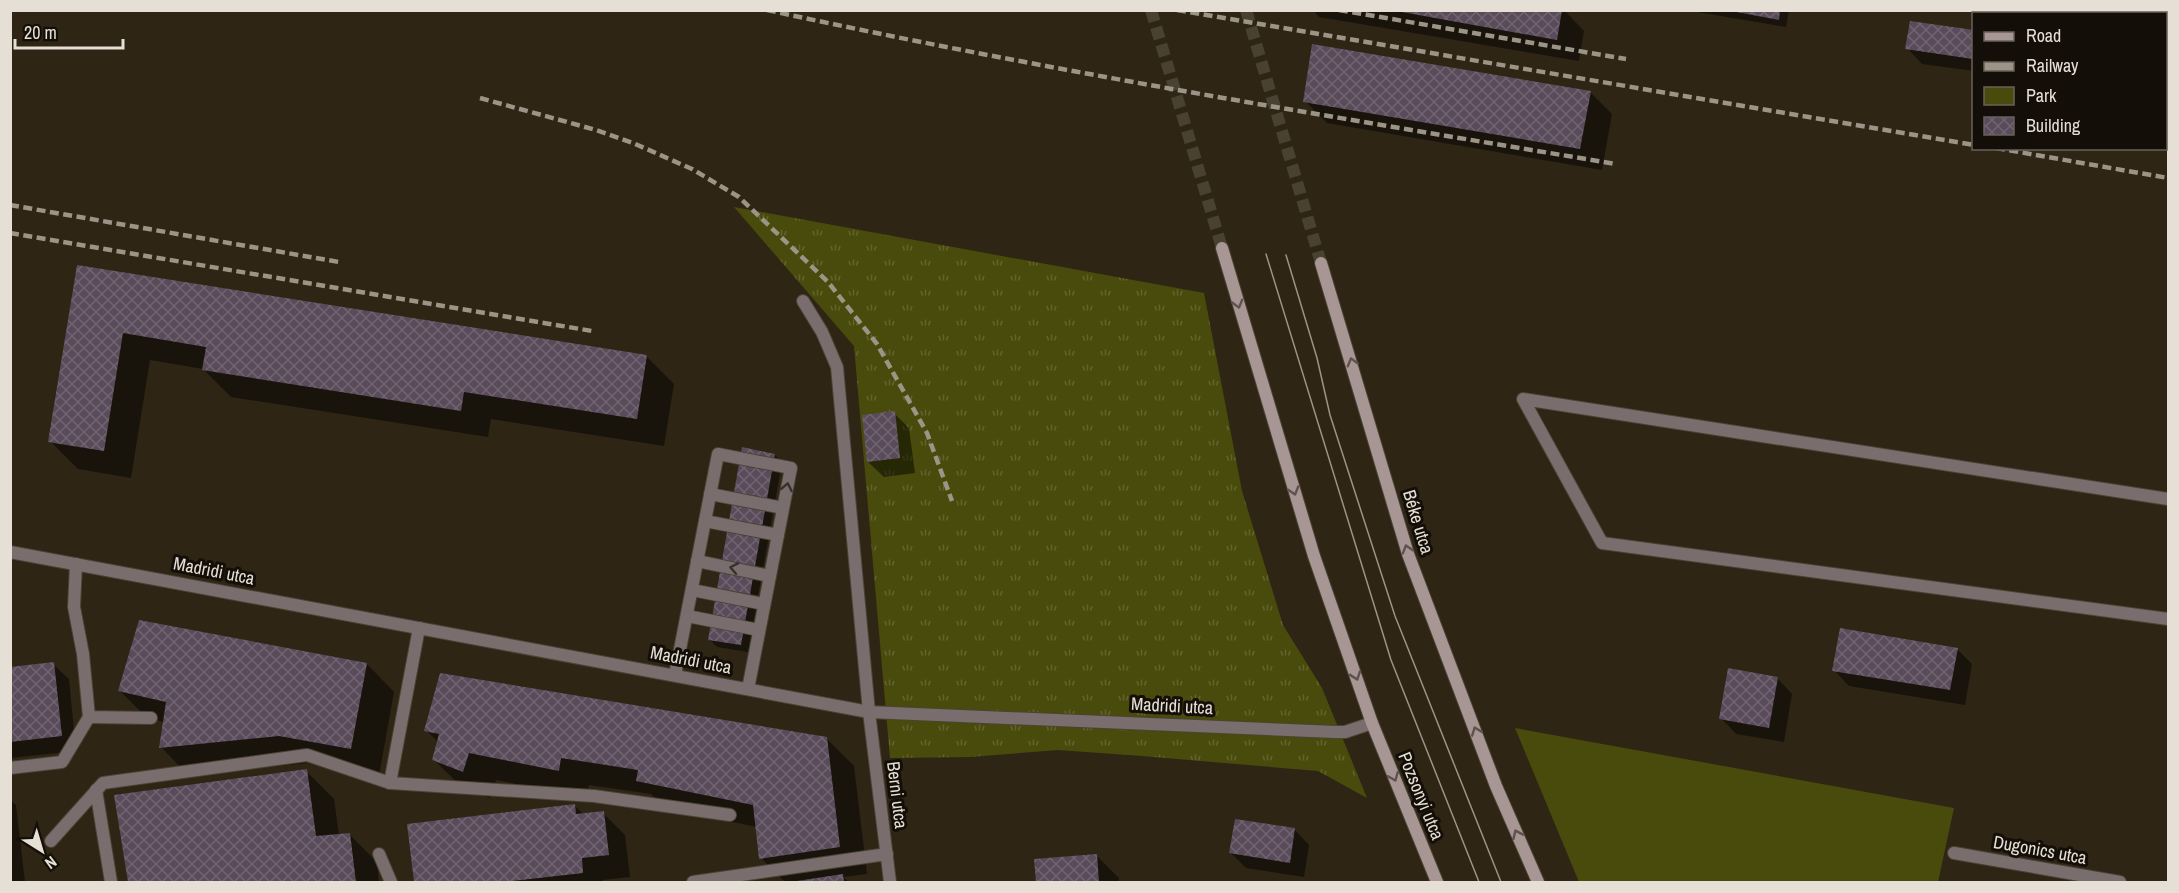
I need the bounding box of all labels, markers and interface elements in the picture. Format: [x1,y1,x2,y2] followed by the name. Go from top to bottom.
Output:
[15,12,123,50] scale bar
[1972,12,2167,150] legend
[24,20,57,45] text: 20 m
[2026,23,2061,48] text: Road
[2026,53,2079,78] text: Railway
[2026,83,2057,108] text: Park
[2026,113,2081,138] text: Building
[1231,299,1244,309] one-way arrow
[1347,357,1359,368] one-way arrow
[780,482,793,492] one-way arrow
[1287,485,1299,496] one-way arrow
[1397,487,1440,557] street label: Béke utca
[1402,544,1414,555] one-way arrow
[171,550,257,591] street label: Madridi utca
[729,562,739,575] one-way arrow
[648,639,734,680] street label: Madridi utca
[1348,670,1361,681] one-way arrow
[1130,691,1214,720] street label: Madridi utca
[1470,727,1483,737] one-way arrow
[1393,748,1450,843] street label: Pozsonyi utca
[881,760,914,830] street label: Berni utca
[1387,771,1399,782] one-way arrow
[12,821,72,881] north arrow
[1991,829,2089,870] street label: Dugonics utca
[1512,830,1524,841] one-way arrow
[41,851,61,875] text: N

